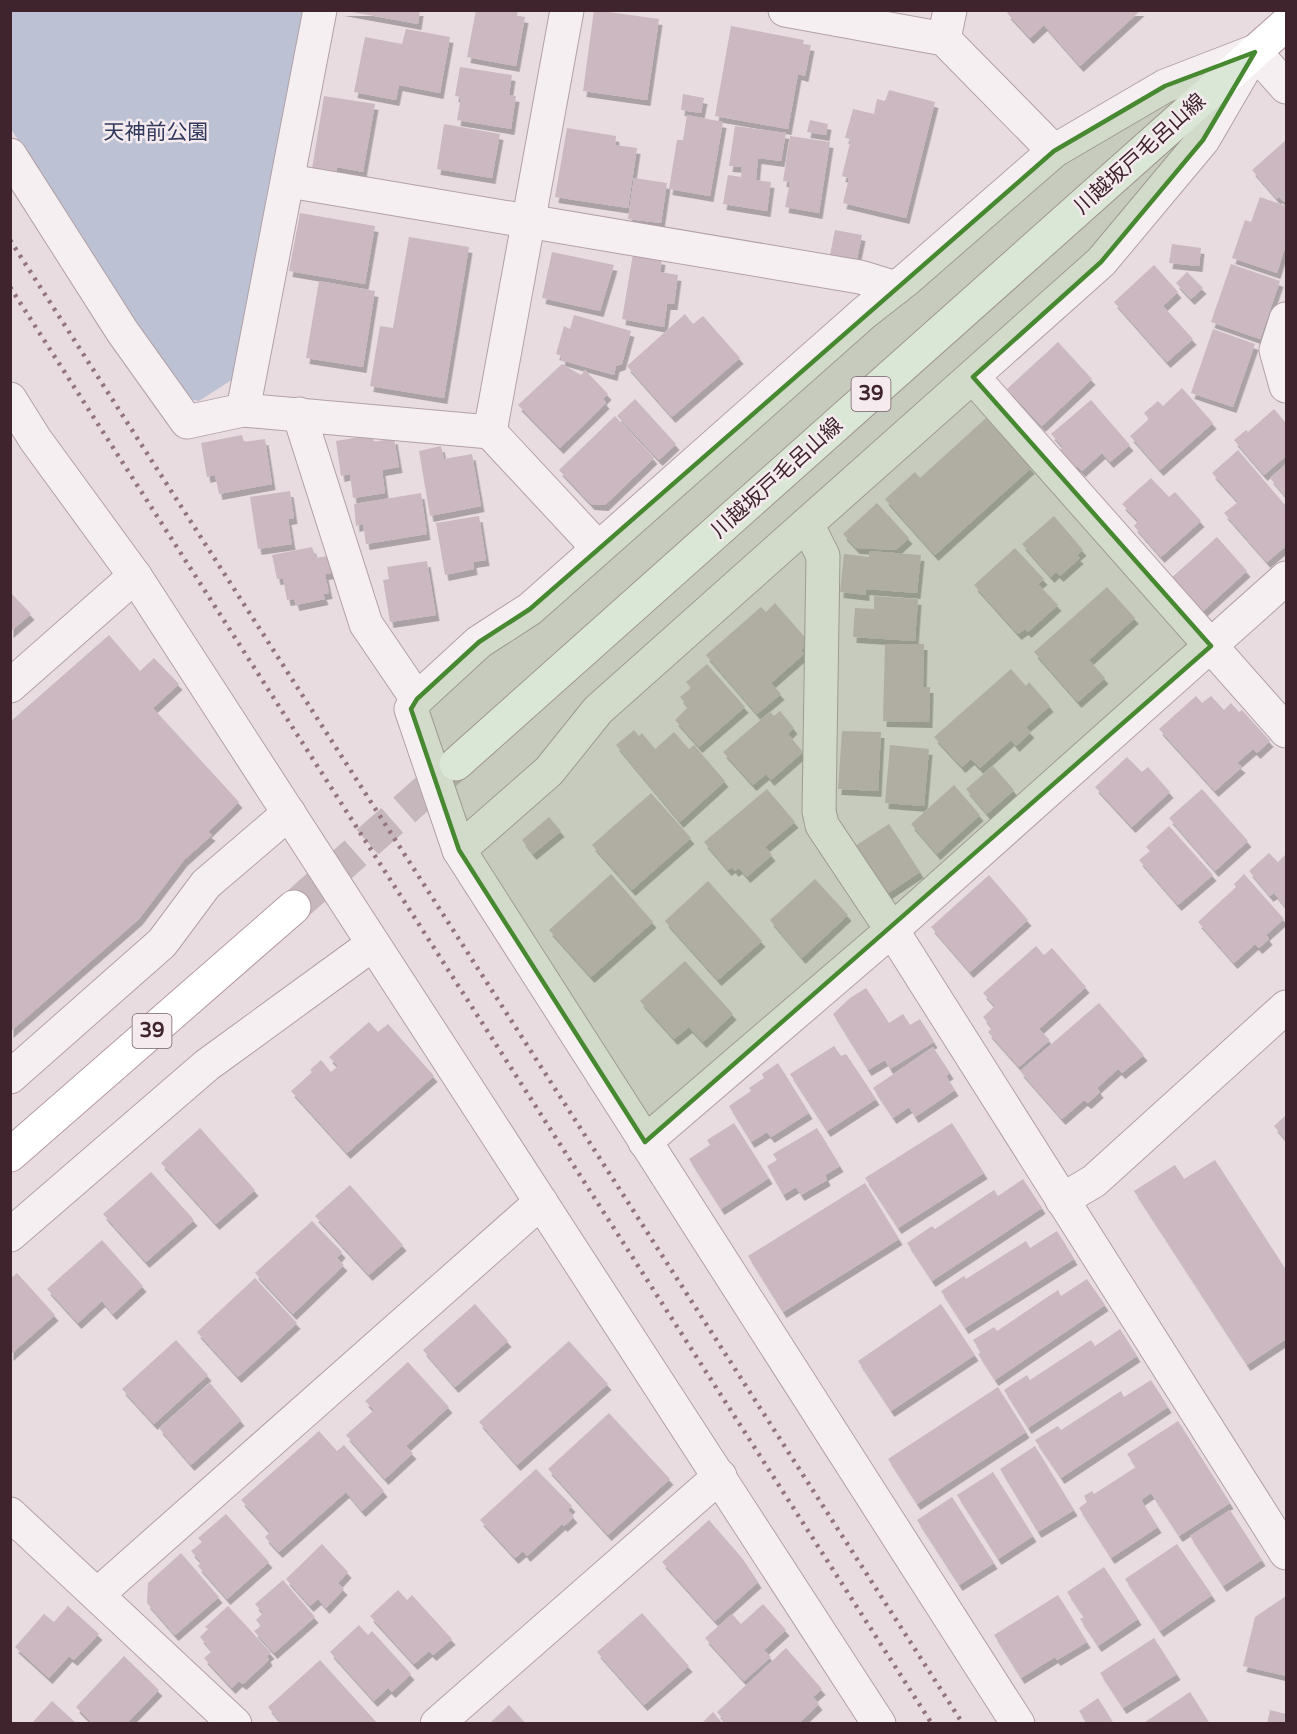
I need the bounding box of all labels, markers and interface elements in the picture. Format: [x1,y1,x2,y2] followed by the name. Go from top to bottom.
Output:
[1069,89,1211,219] street label: 川越坂戸毛呂山線
[104,120,209,145] park label: 天神前公園
[852,377,890,411] road number: 39
[706,413,848,543] street label: 川越坂戸毛呂山線
[132,1014,172,1048] road number: 39

